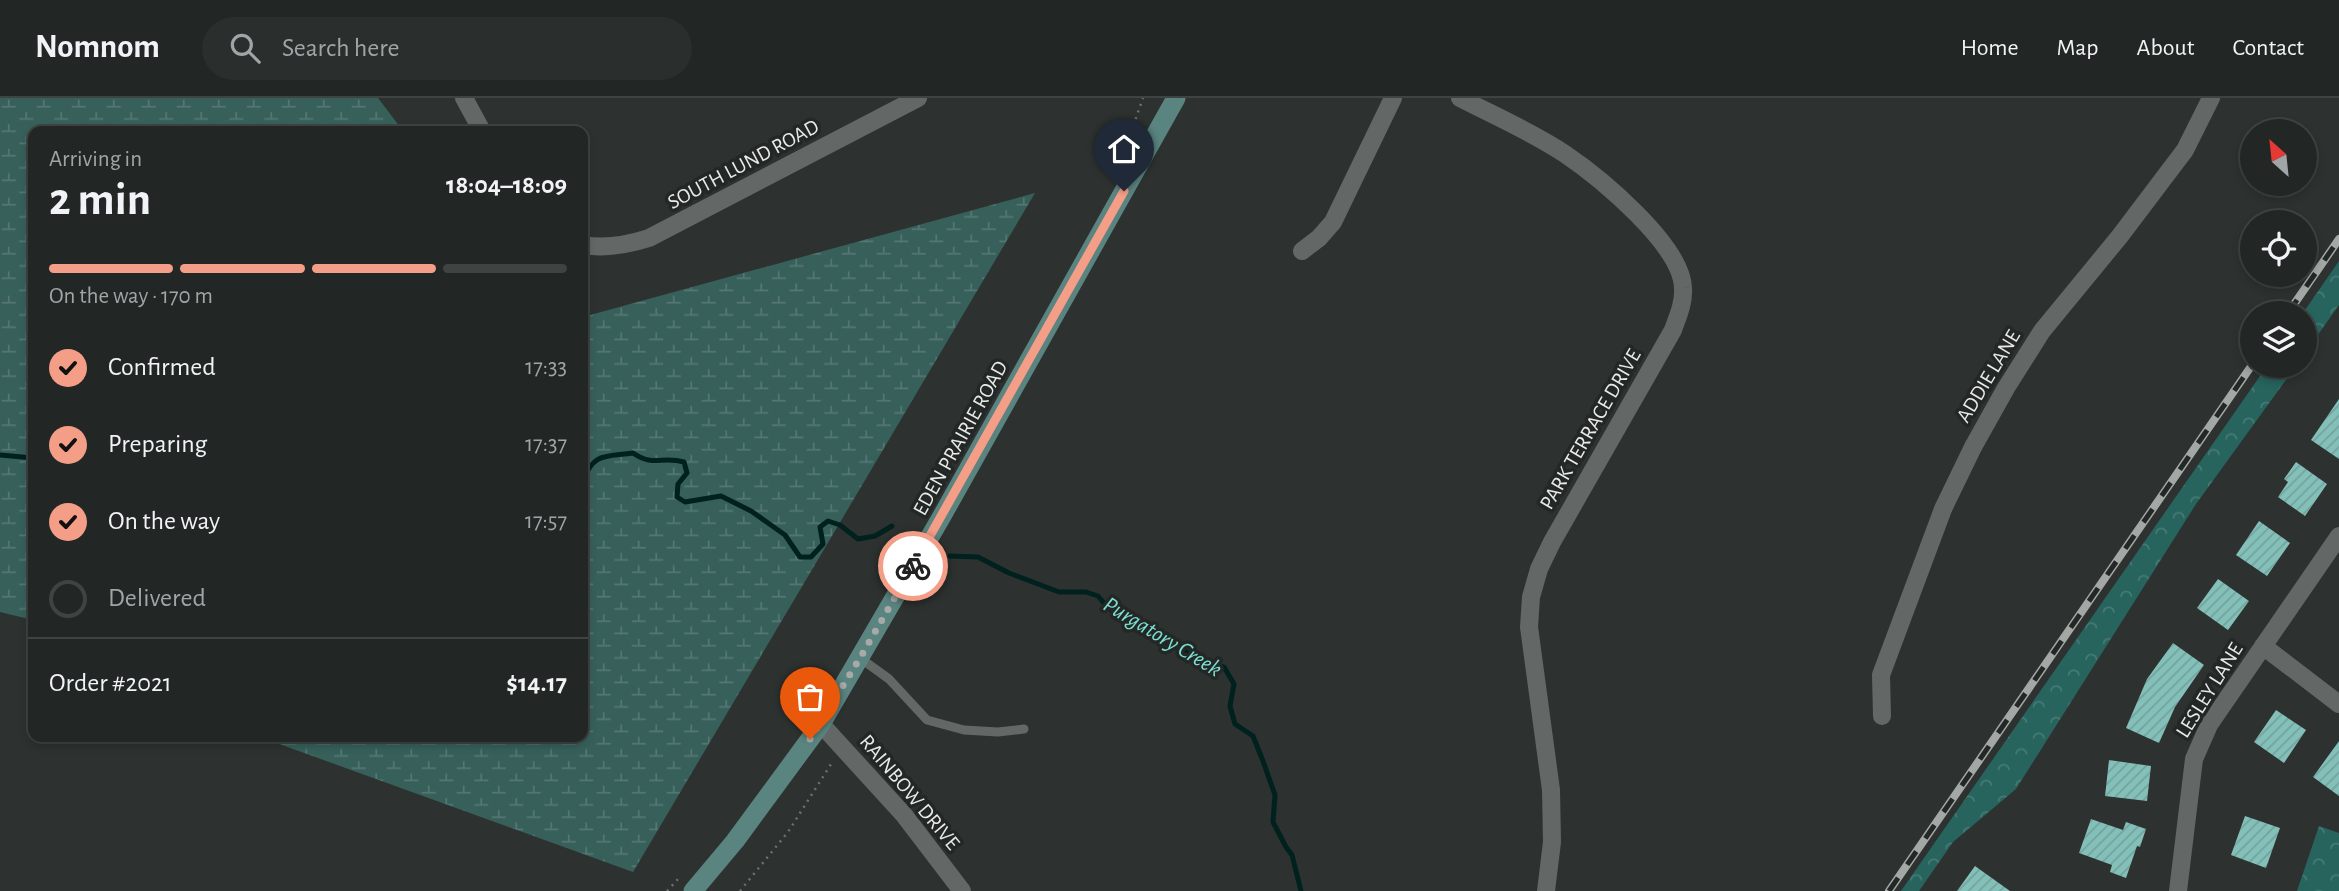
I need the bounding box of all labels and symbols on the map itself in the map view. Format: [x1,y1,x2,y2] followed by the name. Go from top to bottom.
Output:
[664,116,822,213] street label: SOUTH LUND ROAD
[1094,119,1154,191] pin
[2240,119,2317,196] north arrow
[1953,326,2024,426] street label: ADDIE LANE
[1536,346,1645,513] street label: PARK TERRACE DRIVE
[909,357,1012,519] street label: EDEN PRAIRIE ROAD
[878,531,948,601] courier
[1099,593,1226,682] water label: Purgatory Creek
[2172,639,2247,741] street label: LESLEY LANE
[780,667,840,739] pin
[856,731,964,854] street label: RAINBOW DRIVE

